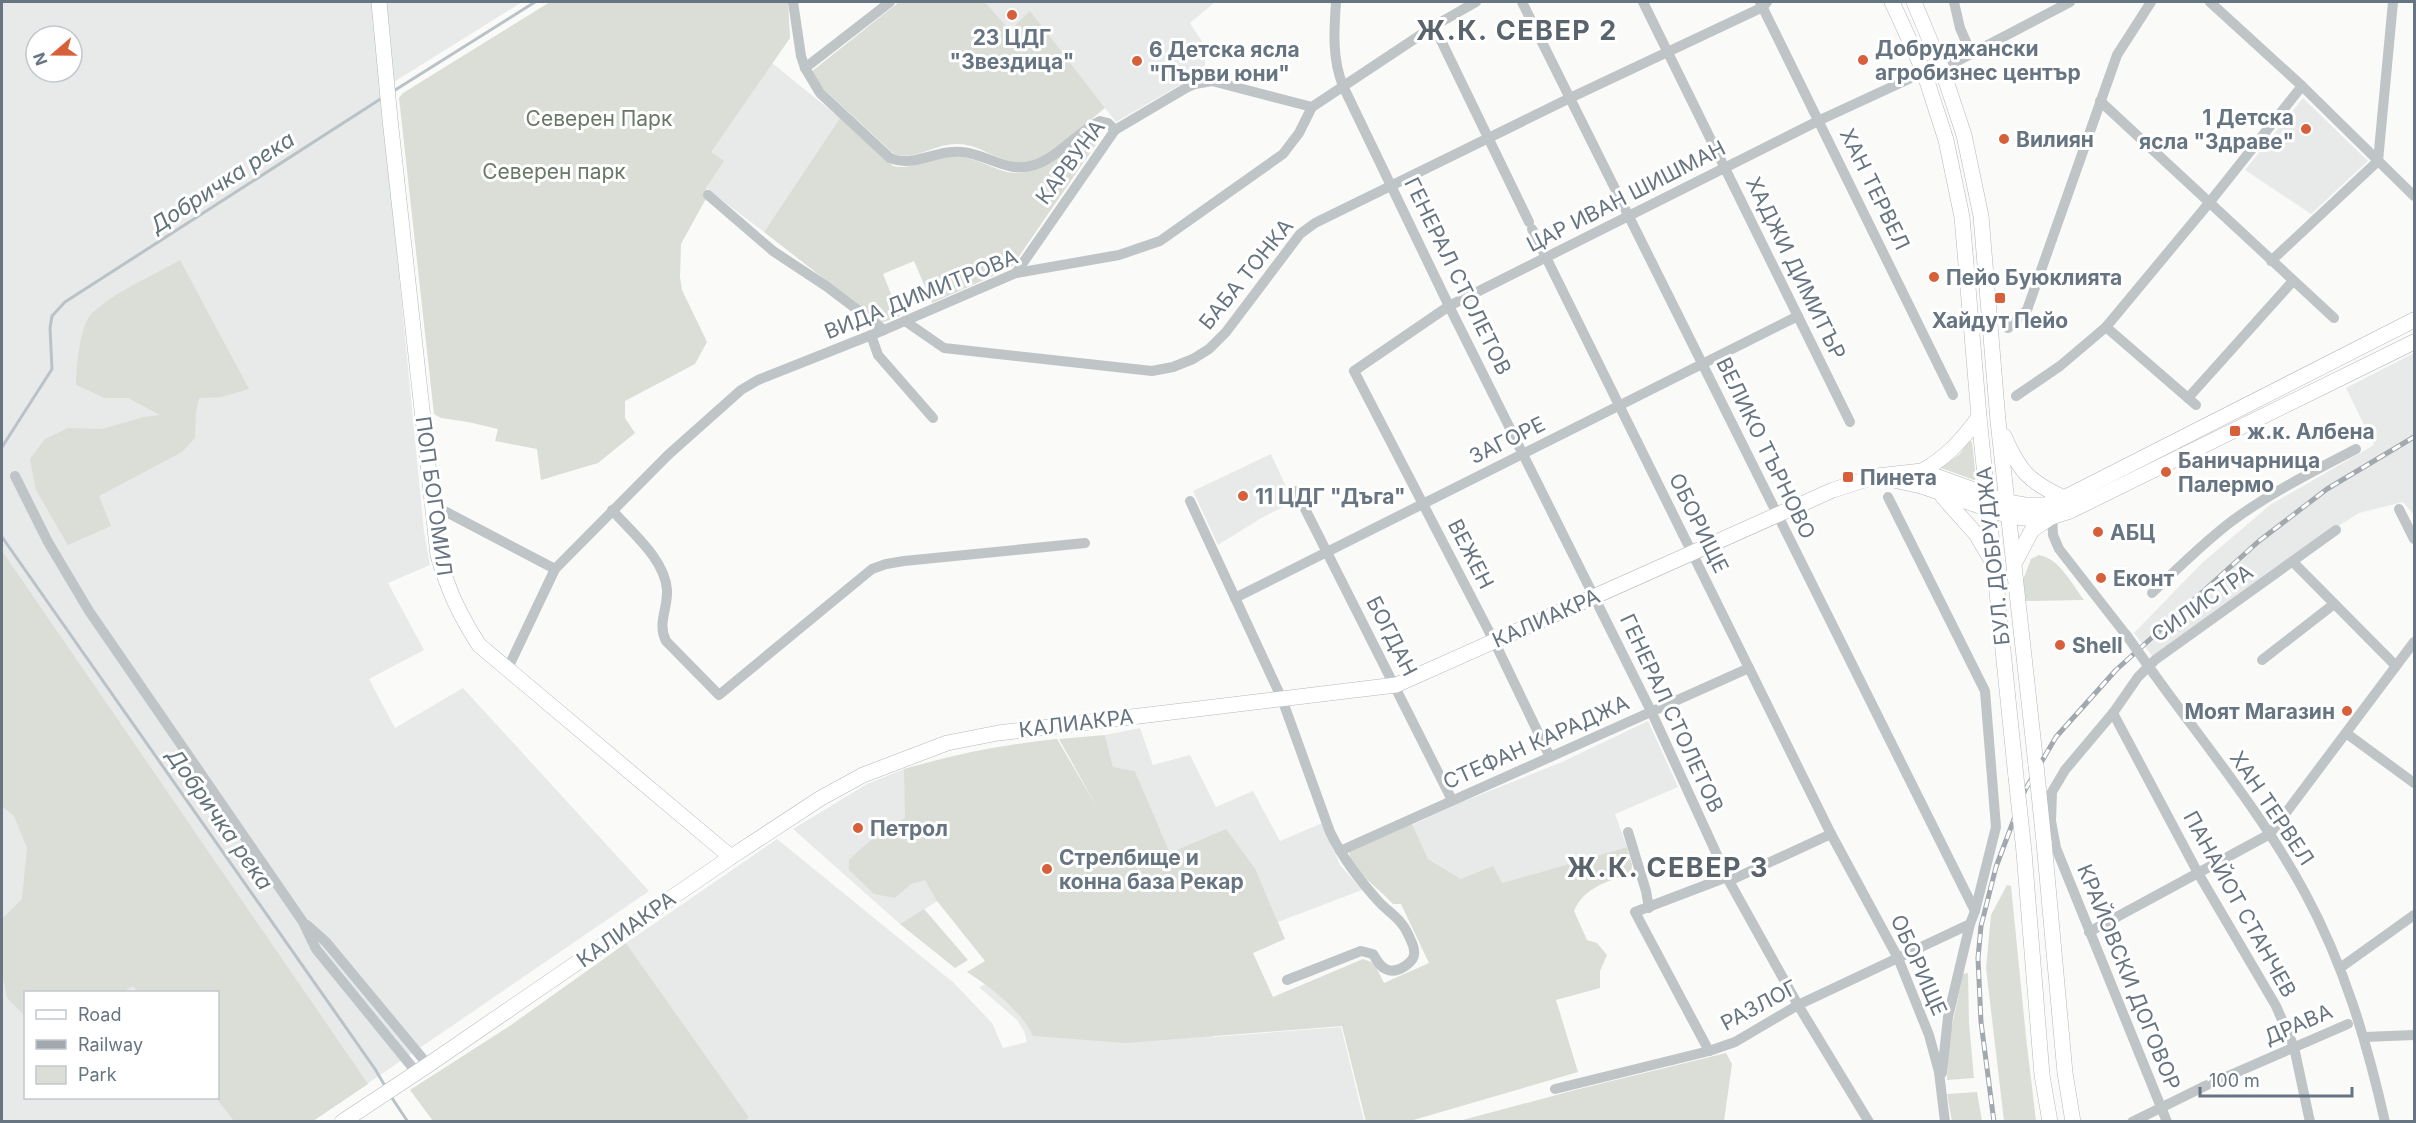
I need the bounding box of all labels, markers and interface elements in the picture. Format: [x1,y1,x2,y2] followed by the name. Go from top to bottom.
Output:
[1005,8,1019,22] marker: 23 ЦДГ "Звездица"
[1416,14,1618,47] district label: Ж.К. СЕВЕР 2
[24,24,84,84] north arrow
[950,25,1074,74] place label: 23 ЦДГ "Звездица"
[1875,36,2081,85] place label: Добруджански агробизнес център
[1149,37,1300,86] place label: 6 Детска ясла "Първи юни"
[28,50,51,68] text: N
[1856,53,1870,67] marker: Добруджански агробизнес център
[1130,54,1144,68] marker: 6 Детска ясла "Първи юни"
[2139,105,2294,154] place label: 1 Детска ясла "Здраве"
[526,106,673,131] park label: Северен Парк
[1030,115,1110,209] street label: КАРВУНА
[2299,122,2313,136] marker: 1 Детска ясла "Здраве"
[1835,124,1915,254] street label: ХАН ТЕРВЕЛ
[144,126,299,239] water label: Добричка река
[2016,127,2094,152] place label: Вилиян
[1997,132,2011,146] marker: Вилиян
[1522,135,1730,257] street label: ЦАР ИВАН ШИШМАН
[482,159,626,184] park label: Северен парк
[1399,173,1517,379] street label: ГЕНЕРАЛ СТОЛЕТОВ
[1741,173,1851,363] street label: ХАДЖИ ДИМИТЪР
[1194,214,1298,334] street label: БАБА ТОНКА
[821,244,1021,344] street label: ВИДА ДИМИТРОВА
[1946,265,2122,290] place label: Пейо Буюклията
[1927,270,1941,284] marker: Пейо Буюклията
[1993,291,2007,305] marker: Хайдут Пейо
[1932,308,2068,333] place label: Хайдут Пейо
[1711,353,1821,543] street label: ВЕЛИКО ТЪРНОВО
[1465,411,1549,469] street label: ЗАГОРЕ
[410,415,458,577] street label: ПОП БОГОМИЛ
[2247,419,2375,444] place label: ж.к. Албена
[2228,424,2242,438] marker: ж.к. Албена
[2178,448,2320,497] place label: Баничарница Палермо
[1860,465,1937,490] place label: Пинета
[1971,465,2015,647] street label: БУЛ. ДОБРУДЖА
[2159,465,2173,479] marker: Баничарница Палермо
[1664,469,1734,577] street label: ОБОРИЩЕ
[1841,470,1855,484] marker: Пинета
[1255,484,1406,509] place label: 11 ЦДГ "Дъга"
[1236,489,1250,503] marker: 11 ЦДГ "Дъга"
[1443,515,1499,593] street label: ВЕЖЕН
[2110,520,2155,545] place label: АБЦ
[2091,525,2105,539] marker: АБЦ
[2147,559,2257,647] street label: СИЛИСТРА
[2113,566,2174,591] place label: Еконт
[2094,571,2108,585] marker: Еконт
[1488,583,1604,653] street label: КАЛИАКРА
[1361,592,1423,680] street label: БОГДАН
[1615,610,1729,816] street label: ГЕНЕРАЛ СТОЛЕТОВ
[2072,633,2123,658] place label: Shell
[2053,638,2067,652] marker: Shell
[1439,690,1633,794] street label: СТЕФАН КАРАДЖА
[2185,699,2335,724] place label: Моят Магазин
[1017,704,1135,742] street label: КАЛИАКРА
[2340,704,2354,718] marker: Моят Магазин
[161,742,278,895] water label: Добричка река
[2225,746,2319,870] street label: ХАН ТЕРВЕЛ
[2178,806,2303,1002] street label: ПАНАЙОТ СТАНЧЕВ
[870,816,948,841] place label: Петрол
[851,821,865,835] marker: Петрол
[1059,845,1244,894] place label: Стрелбище и конна база Рекар
[1567,851,1769,884] district label: Ж.К. СЕВЕР 3
[2072,860,2187,1094] street label: КРАЙОВСКИ ДОГОВОР
[1040,862,1054,876] marker: Стрелбище и конна база Рекар
[572,886,680,972] street label: КАЛИАКРА
[1886,911,1952,1019] street label: ОБОРИЩЕ
[1716,974,1802,1036] street label: РАЗЛОГ
[24,991,219,1099] legend
[2260,998,2336,1050] street label: ДРАВА
[78,1004,121,1025] text: Road
[78,1034,143,1055] text: Railway
[2200,1060,2352,1098] scale bar
[78,1064,117,1085] text: Park
[2209,1070,2260,1091] text: 100 m

